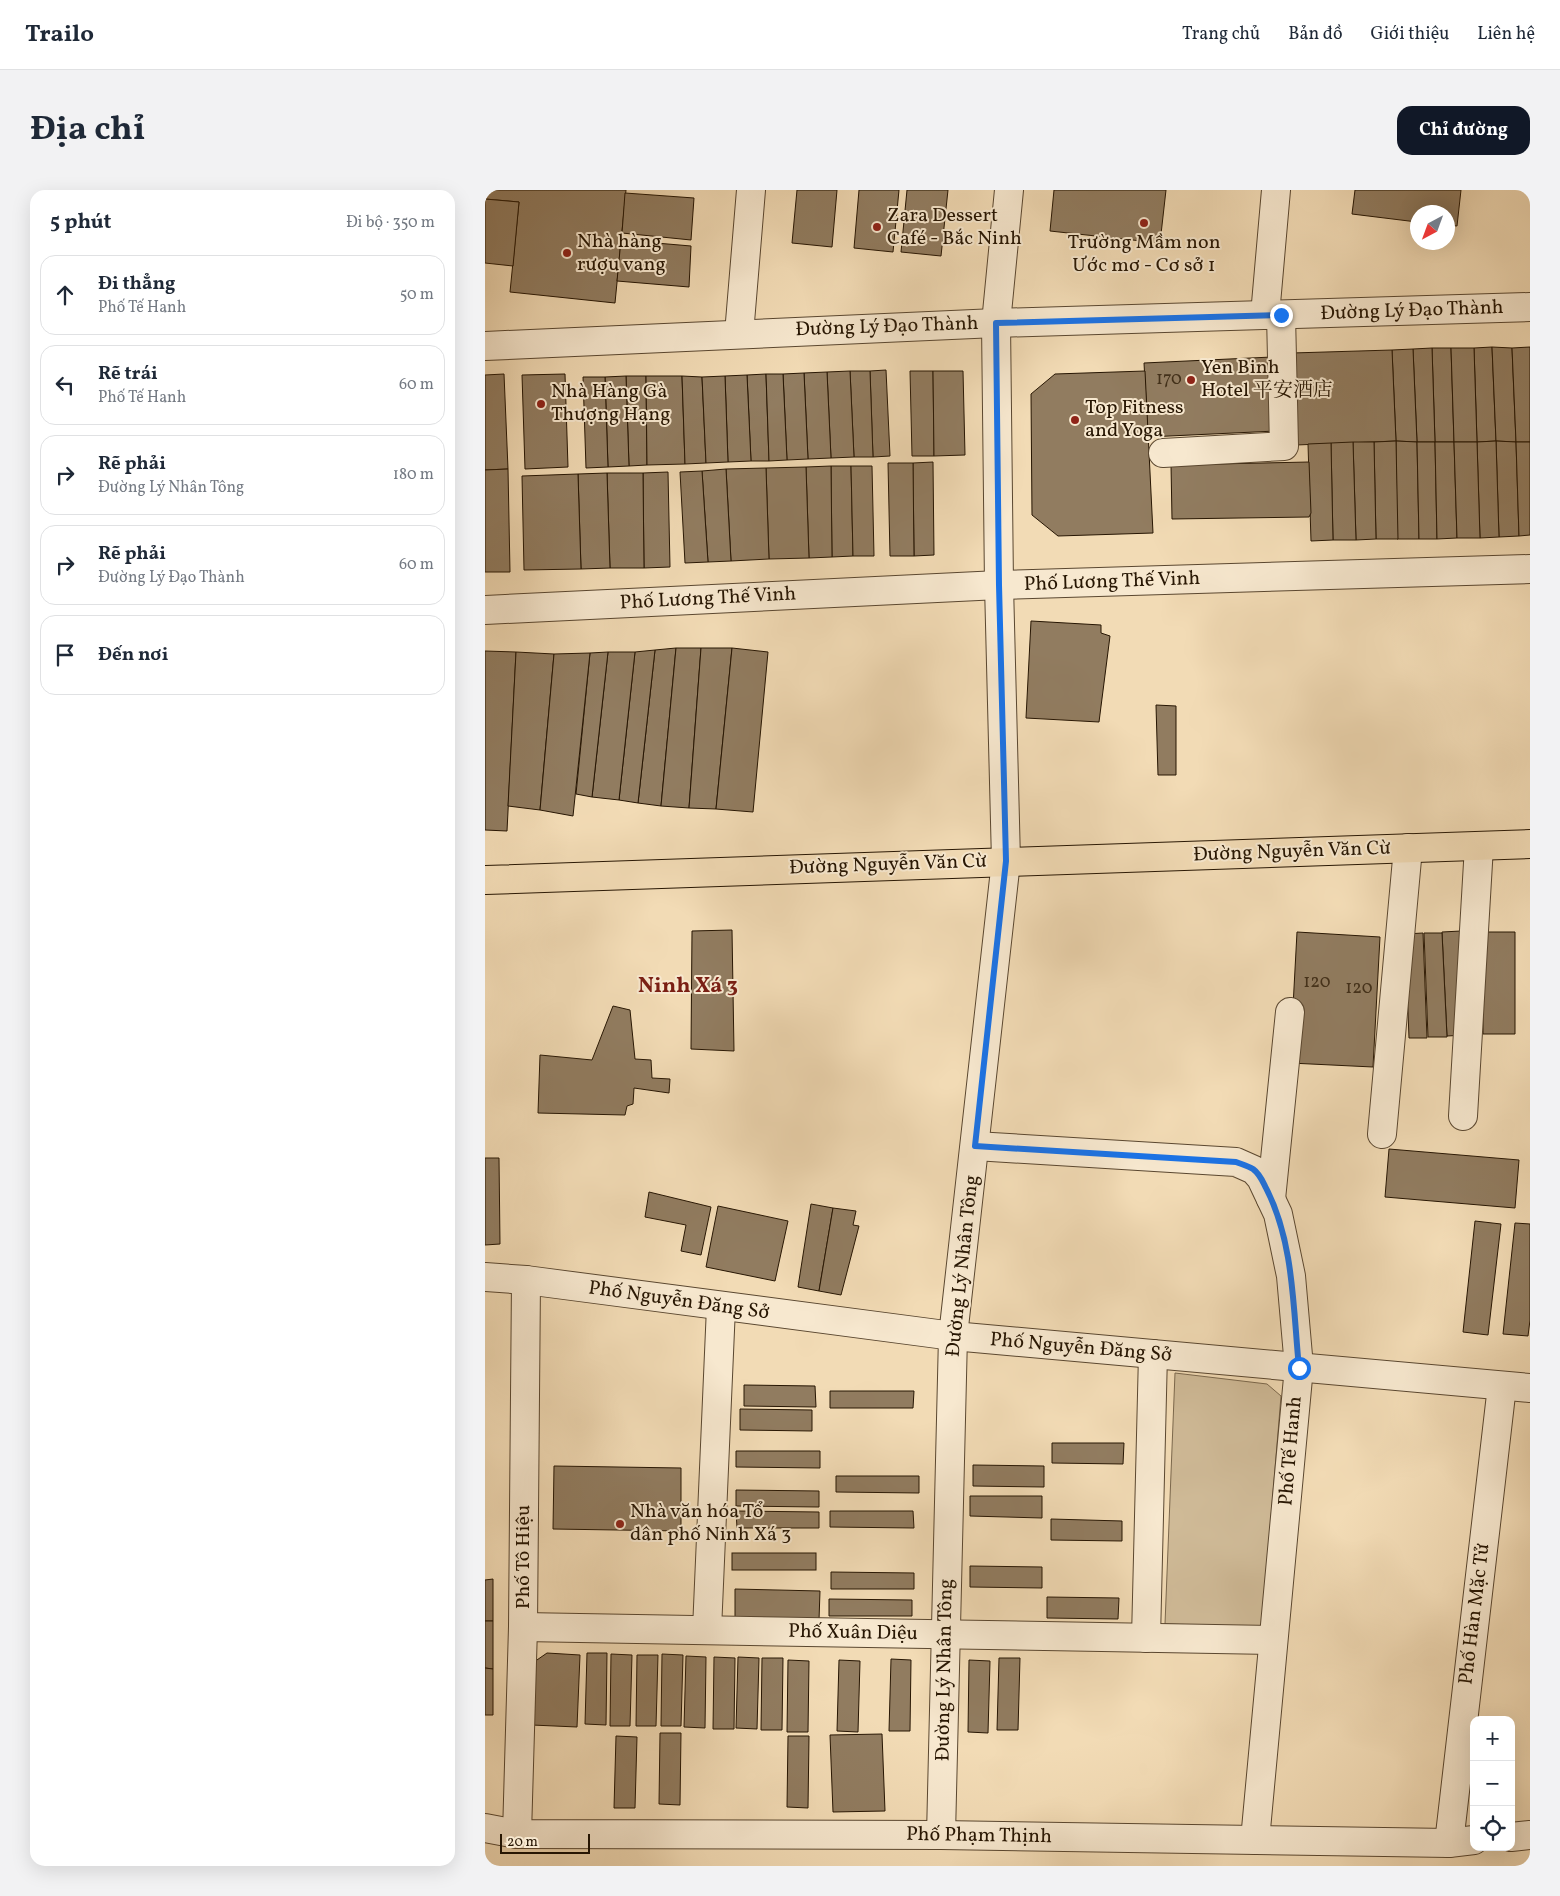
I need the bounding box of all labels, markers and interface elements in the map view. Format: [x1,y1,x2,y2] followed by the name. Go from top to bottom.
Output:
[25,18,94,52] text: Trailo
[1182,22,1260,47] text: Trang chủ
[1288,22,1343,47] text: Bản đồ
[1371,22,1449,47] text: Giới thiệu
[1477,22,1535,47] text: Liên hệ
[30,106,145,154] text: Địa chỉ
[1397,106,1530,155] button: Chỉ đường
[887,202,1022,253] place label: Zara Dessert Café - Bắc Ninh
[1410,205,1455,250] north arrow
[50,208,112,237] text: 5 phút
[346,212,435,234] text: Đi bộ · 350 m
[1138,217,1150,229] marker: Trường Mầm non Ước mơ - Cơ sở 1
[871,221,883,233] marker: Zara Dessert Café - Bắc Ninh
[577,228,666,279] place label: Nhà hàng rượu vang
[1067,229,1221,280] place label: Trường Mầm non Ước mơ - Cơ sở 1
[561,247,573,259] marker: Nhà hàng rượu vang
[98,271,175,297] text: Đi thẳng
[51,281,79,309] icon: ahead
[400,284,434,306] text: 50 m
[1320,294,1504,328] street label: Đường Lý Đạo Thành
[98,297,186,319] text: Phố Tế Hanh
[1270,304,1293,327] route end
[795,310,979,344] street label: Đường Lý Đạo Thành
[1201,354,1333,405] place label: Yen Binh Hotel 平安酒店
[98,361,158,387] text: Rẽ trái
[1156,367,1182,392] house number: 170
[51,371,79,399] icon: left
[399,374,434,396] text: 60 m
[1185,374,1197,386] marker: Yen Binh Hotel 平安酒店
[551,378,670,429] place label: Nhà Hàng Gà Thượng Hạng
[98,387,186,409] text: Phố Tế Hanh
[1085,394,1184,445] place label: Top Fitness and Yoga
[535,398,547,410] marker: Nhà Hàng Gà Thượng Hạng
[1069,414,1081,426] marker: Top Fitness and Yoga
[98,451,166,477] text: Rẽ phải
[51,461,79,489] icon: right
[393,464,434,486] text: 180 m
[98,477,244,499] text: Đường Lý Nhân Tông
[98,541,166,567] text: Rẽ phải
[51,551,79,579] icon: right
[399,554,434,576] text: 60 m
[1023,565,1201,599] street label: Phố Lương Thế Vinh
[98,567,245,589] text: Đường Lý Đạo Thành
[619,580,797,618] street label: Phố Lương Thế Vinh
[51,641,79,669] icon: arrive
[98,642,168,668] text: Đến nơi
[1192,835,1392,869] street label: Đường Nguyễn Văn Cừ
[788,848,988,882] street label: Đường Nguyễn Văn Cừ
[1303,970,1331,995] house number: 120
[638,971,738,1002] district label: Ninh Xá 3
[1345,976,1373,1001] house number: 120
[940,1174,986,1358] street label: Đường Lý Nhân Tông
[586,1274,772,1328] street label: Phố Nguyễn Đăng Sở
[989,1326,1173,1370] street label: Phố Nguyễn Đăng Sở
[1288,1357,1311,1380] route start
[1272,1395,1310,1507] street label: Phố Tế Hanh
[630,1498,791,1549] place label: Nhà văn hóa Tổ dân phố Ninh Xá 3
[510,1505,538,1609] street label: Phố Tô Hiệu
[614,1518,626,1530] marker: Nhà văn hóa Tổ dân phố Ninh Xá 3
[1452,1542,1498,1686] street label: Phố Hàn Mặc Tử
[929,1578,961,1762] street label: Đường Lý Nhân Tông
[788,1618,918,1648] street label: Phố Xuân Diệu
[1470,1716,1515,1851] map controls
[1470,1716,1515,1761] button: +
[1470,1761,1515,1806] button: −
[1470,1806,1515,1851] button: locate
[906,1821,1052,1851] street label: Phố Phạm Thịnh
[500,1831,590,1854] scale bar
[507,1833,538,1852] text: 20 m

